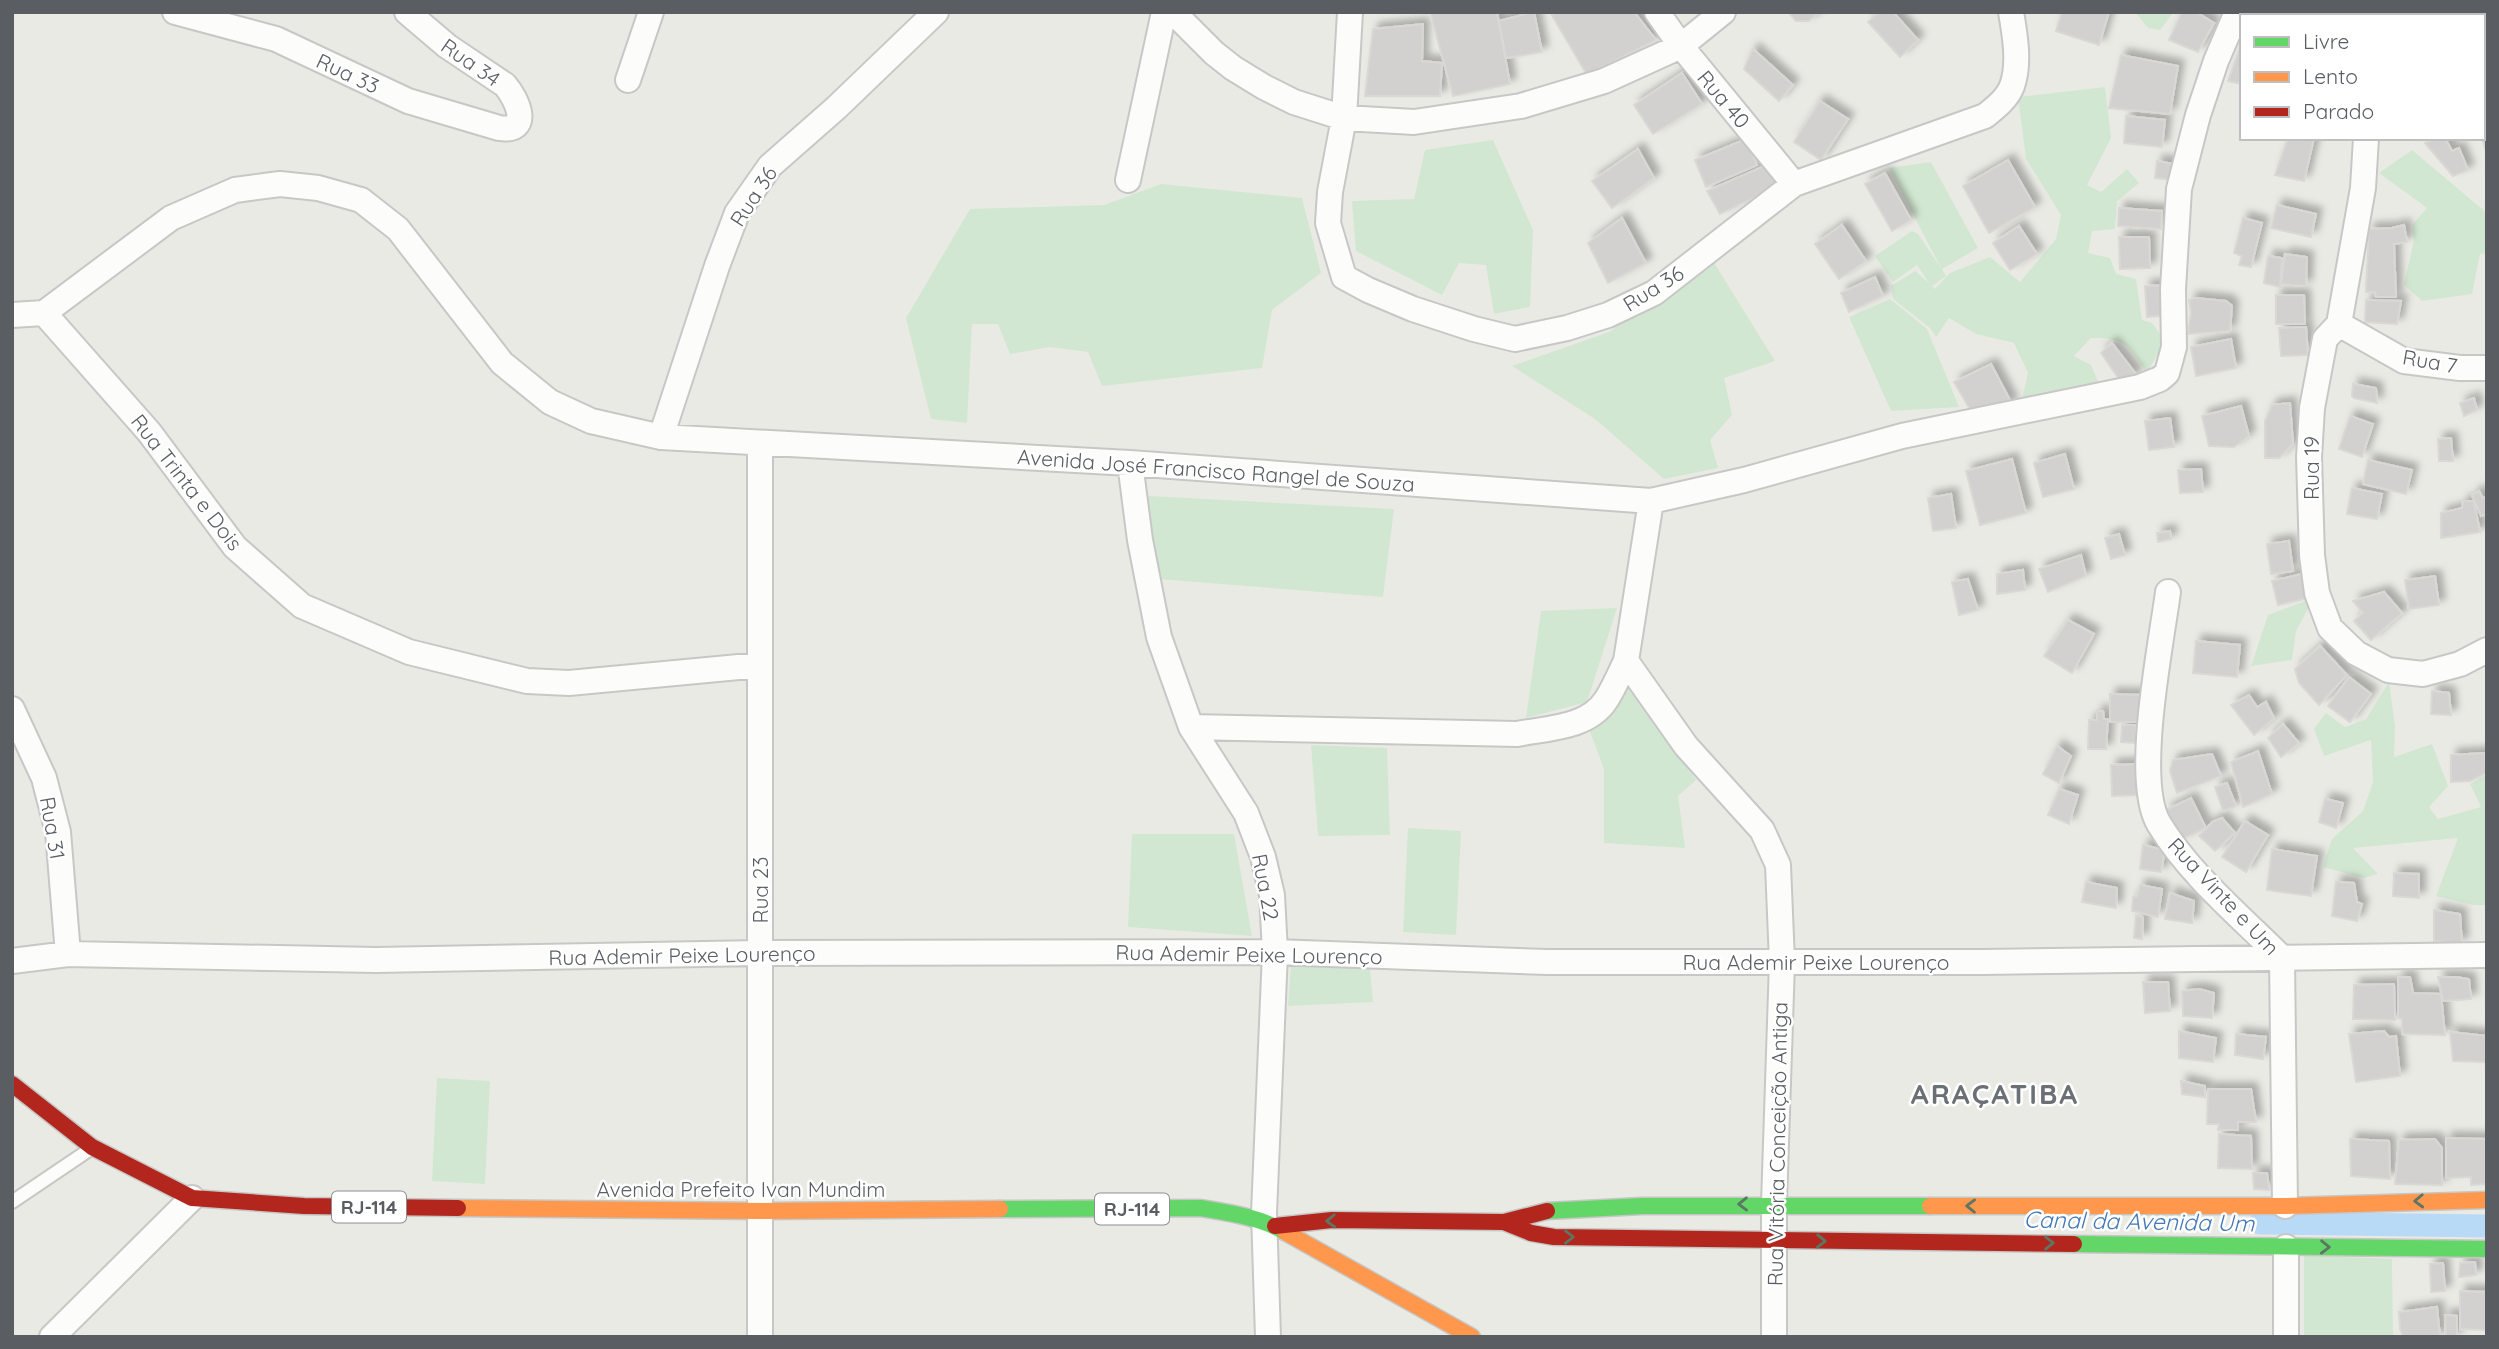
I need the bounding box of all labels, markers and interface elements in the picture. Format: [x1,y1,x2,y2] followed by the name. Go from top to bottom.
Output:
[2240,14,2485,140] legend
[2303,28,2349,54] text: Livre
[436,32,506,92] street label: Rua 34
[312,47,384,99] street label: Rua 33
[2303,63,2358,89] text: Lento
[1692,65,1756,133] street label: Rua 40
[2303,98,2374,124] text: Parado
[724,161,782,231] street label: Rua 36
[1618,259,1688,317] street label: Rua 36
[2401,343,2460,379] street label: Rua 7
[126,409,248,555] street label: Rua Trinta e Dois
[2298,436,2324,500] street label: Rua 19
[1016,443,1416,497] street label: Avenida José Francisco Rangel de Souza
[35,795,71,861] street label: Rua 31
[2163,832,2285,960] street label: Rua Vinte e Um
[1247,851,1285,923] street label: Rua 22
[747,857,773,923] street label: Rua 23
[1115,939,1383,969] street label: Rua Ademir Peixe Lourenço
[548,940,816,970] street label: Rua Ademir Peixe Lourenço
[1682,949,1950,975] street label: Rua Ademir Peixe Lourenço
[1762,1002,1792,1286] street label: Rua Vitória Conceição Antiga
[1911,1076,2079,1111] district label: ARAÇATIBA
[597,1176,886,1202] street label: Avenida Prefeito Ivan Mundim
[332,1191,406,1222] road number: RJ-114
[1095,1194,1169,1224] road number: RJ-114
[2413,1194,2424,1209] one-way arrow
[1737,1197,1748,1212] one-way arrow
[1965,1198,1975,1214] one-way arrow
[2023,1204,2256,1238] water label: Canal da Avenida Um
[1325,1213,1336,1228] one-way arrow
[1565,1229,1575,1245] one-way arrow
[1817,1233,1827,1249] one-way arrow
[2044,1235,2055,1251] one-way arrow
[2320,1239,2331,1255] one-way arrow

